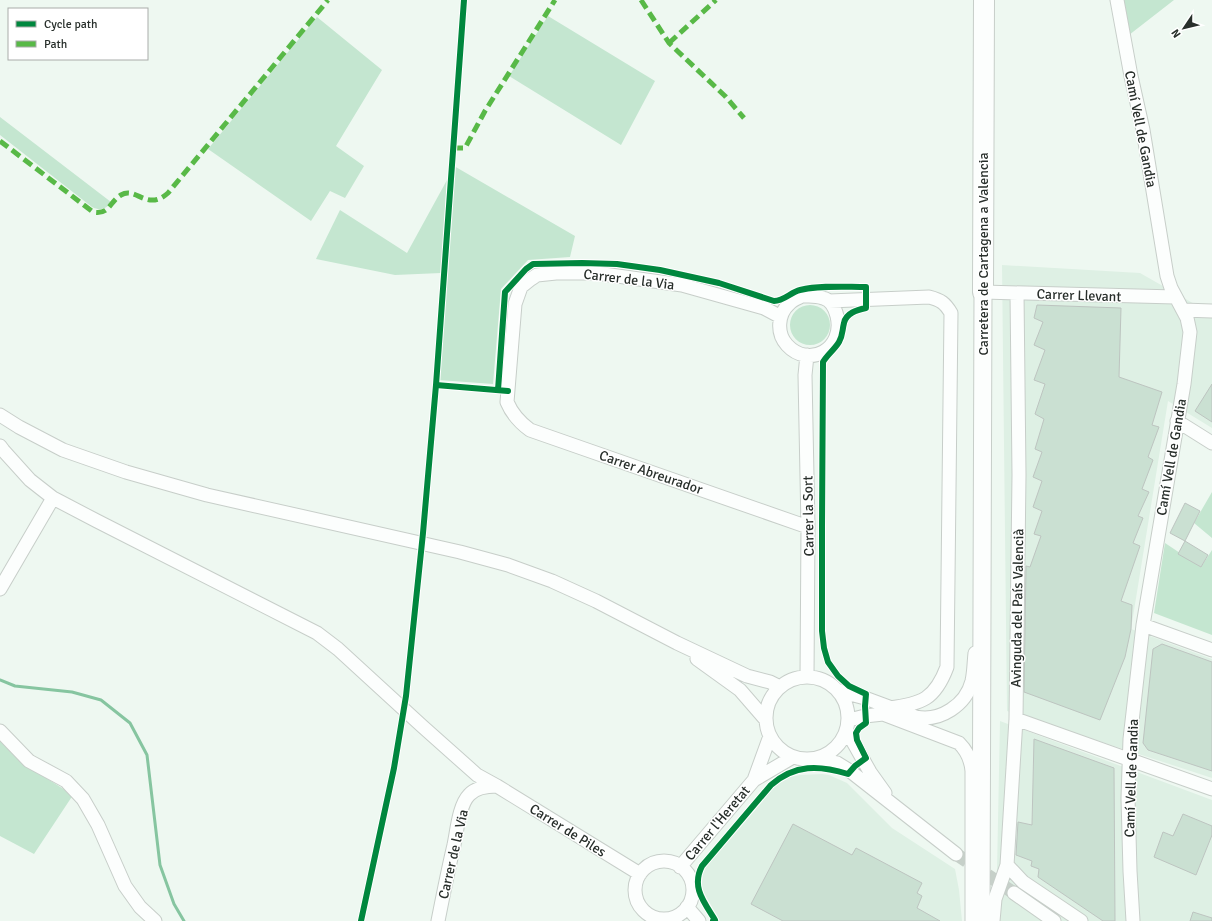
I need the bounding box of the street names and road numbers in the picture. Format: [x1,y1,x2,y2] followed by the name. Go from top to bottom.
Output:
[1121,69,1160,189] street label: Camí Vell de Gandia
[975,152,992,356] street label: Carretera de Cartagena a Valencia
[582,265,675,294] street label: Carrer de la Via
[1036,286,1122,305] street label: Carrer Llevant
[1153,397,1190,517] street label: Camí Vell de Gandia
[597,447,706,498] street label: Carrer Abreurador
[799,476,818,556] street label: Carrer la Sort
[1008,528,1027,688] street label: Avinguda del País Valencià
[1121,719,1142,838] street label: Camí Vell de Gandia
[681,782,754,864] street label: Carrer l'Heretat
[526,800,609,861] street label: Carrer de Piles
[435,808,472,901] street label: Carrer de la Via

